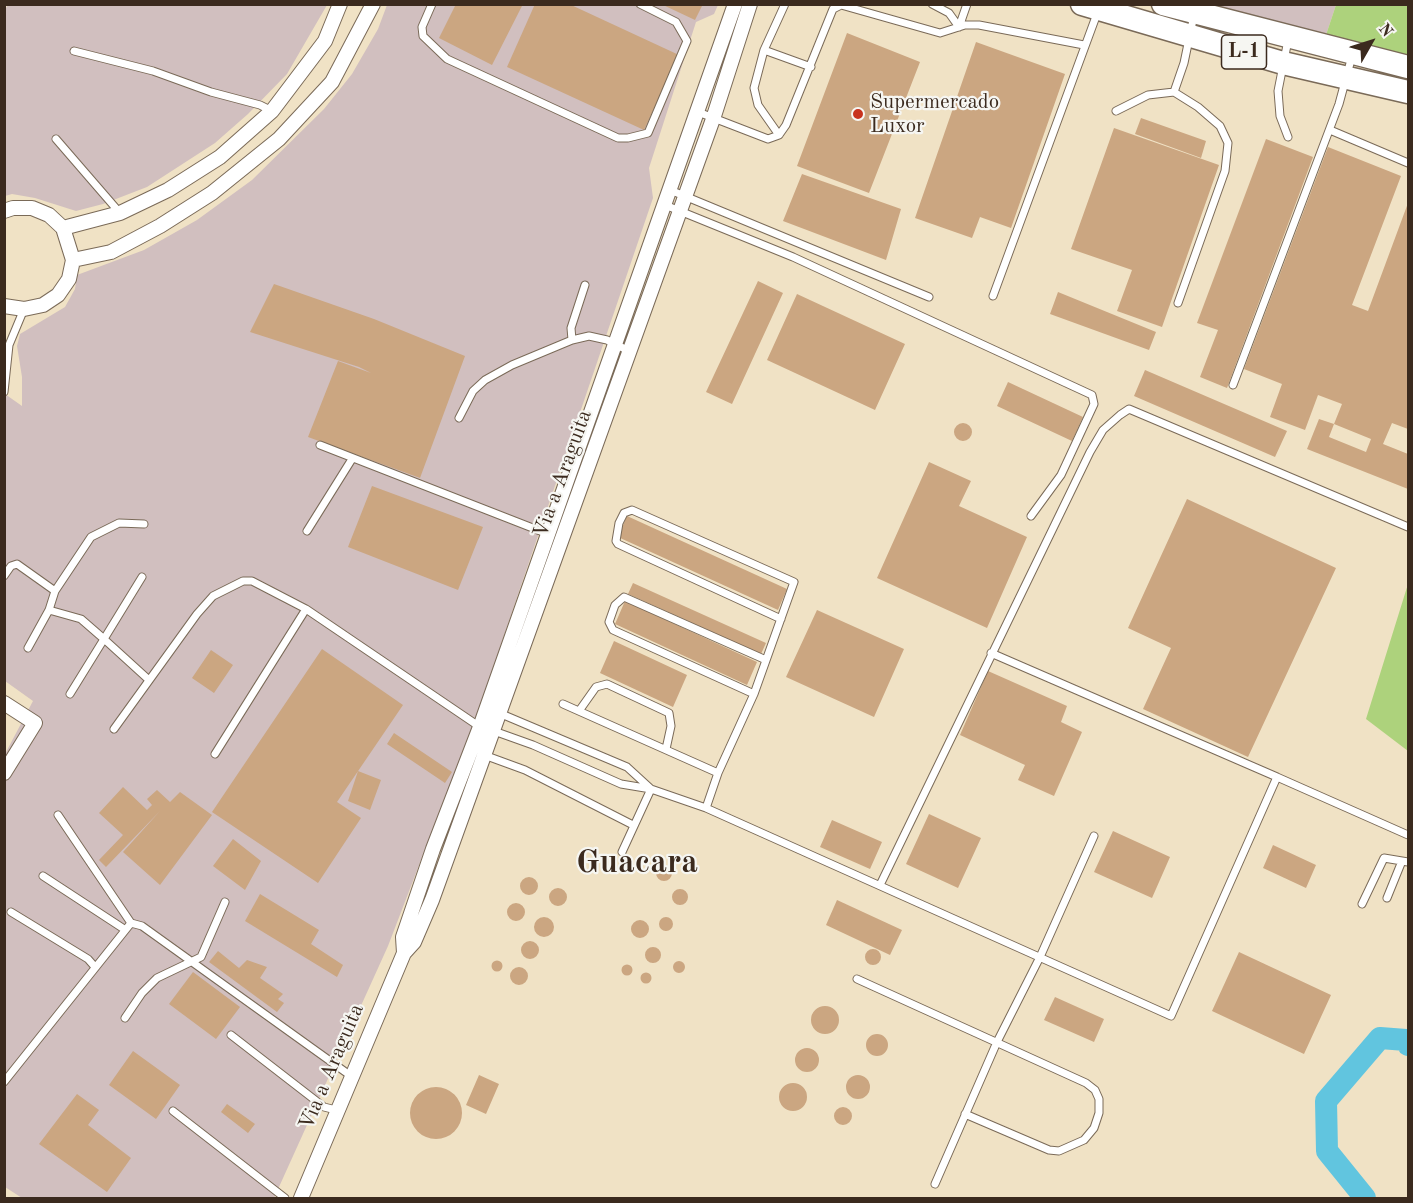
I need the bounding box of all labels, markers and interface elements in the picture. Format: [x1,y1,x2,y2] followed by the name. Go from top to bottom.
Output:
[1341,12,1401,72] north arrow
[1375,21,1395,40] text: N
[1222,35,1266,69] road number: L-1
[870,89,999,139] place label: Supermercado Luxor
[851,107,865,121] marker: Supermercado Luxor
[528,407,598,541] street label: Via a Araguita
[576,843,698,883] district label: Guacara
[294,1000,370,1134] street label: Via a Araguita

